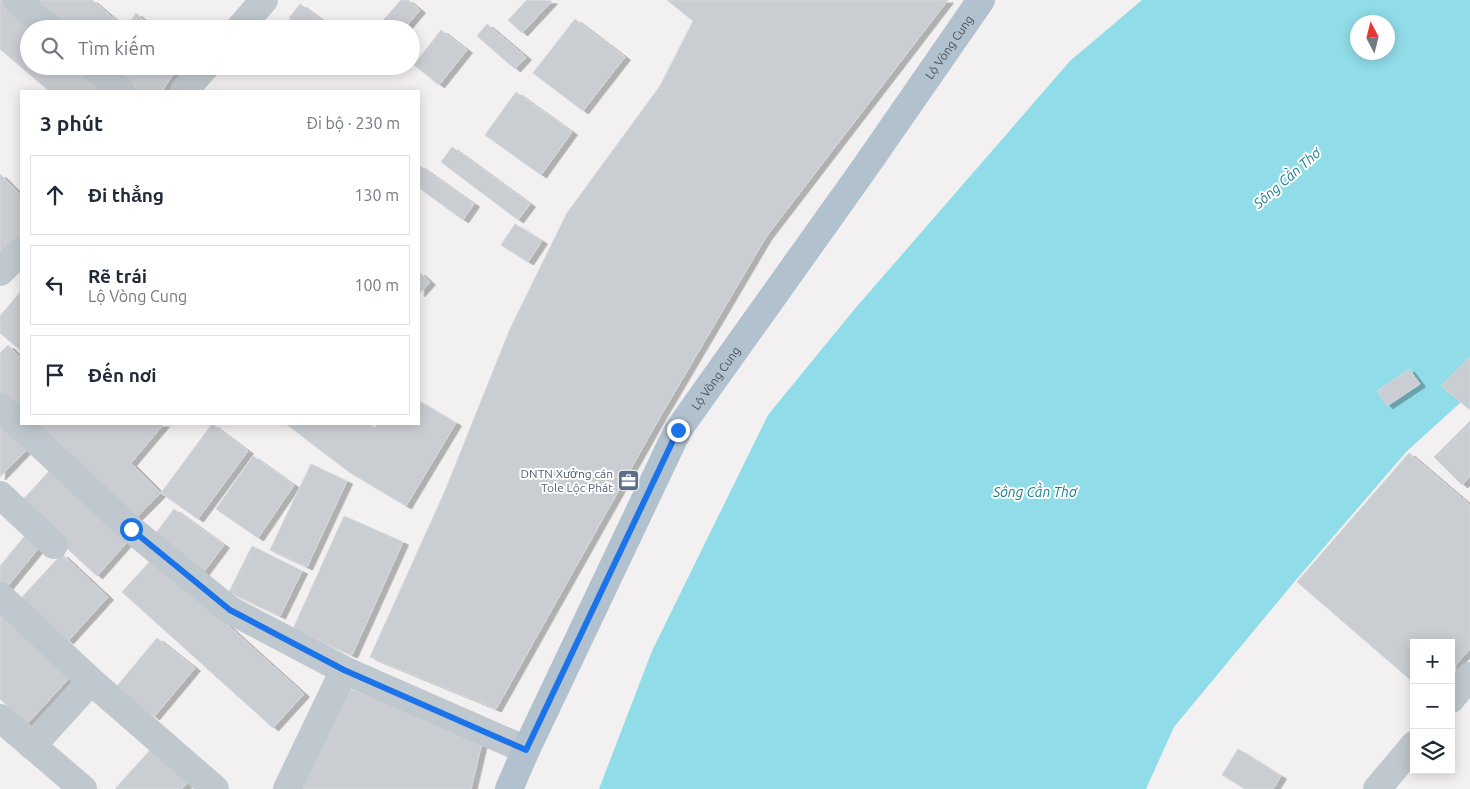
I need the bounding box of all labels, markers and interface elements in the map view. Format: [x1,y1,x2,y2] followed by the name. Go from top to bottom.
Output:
[922,12,975,81] street label: Lộ Vòng Cung
[1350,15,1395,60] north arrow
[20,20,420,75] search box
[38,34,66,62] icon: search
[78,37,155,59] text: Tìm kiếm
[40,111,103,135] text: 3 phút
[306,114,400,132] text: Đi bộ · 230 m
[1248,142,1325,212] water label: Sông Cần Thơ
[41,181,69,209] icon: ahead
[88,184,164,206] text: Đi thẳng
[354,186,399,204] text: 130 m
[88,265,147,287] text: Rẽ trái
[41,271,69,299] icon: left
[354,276,399,294] text: 100 m
[88,287,187,305] text: Lộ Vòng Cung
[688,344,742,412] street label: Lộ Vòng Cung
[41,361,69,389] icon: arrive
[88,364,157,386] text: Đến nơi
[667,419,690,442] route end
[521,467,613,495] place label: DNTN Xưởng cán Tole Lộc Phát
[617,468,641,492] office icon: DNTN Xưởng cán Tole Lộc Phát
[992,482,1078,500] water label: Sông Cần Thơ
[120,518,143,541] route start
[1410,639,1455,774] map controls
[1410,639,1455,684] button: +
[1410,684,1455,729] button: −
[1410,729,1455,774] button: layers

